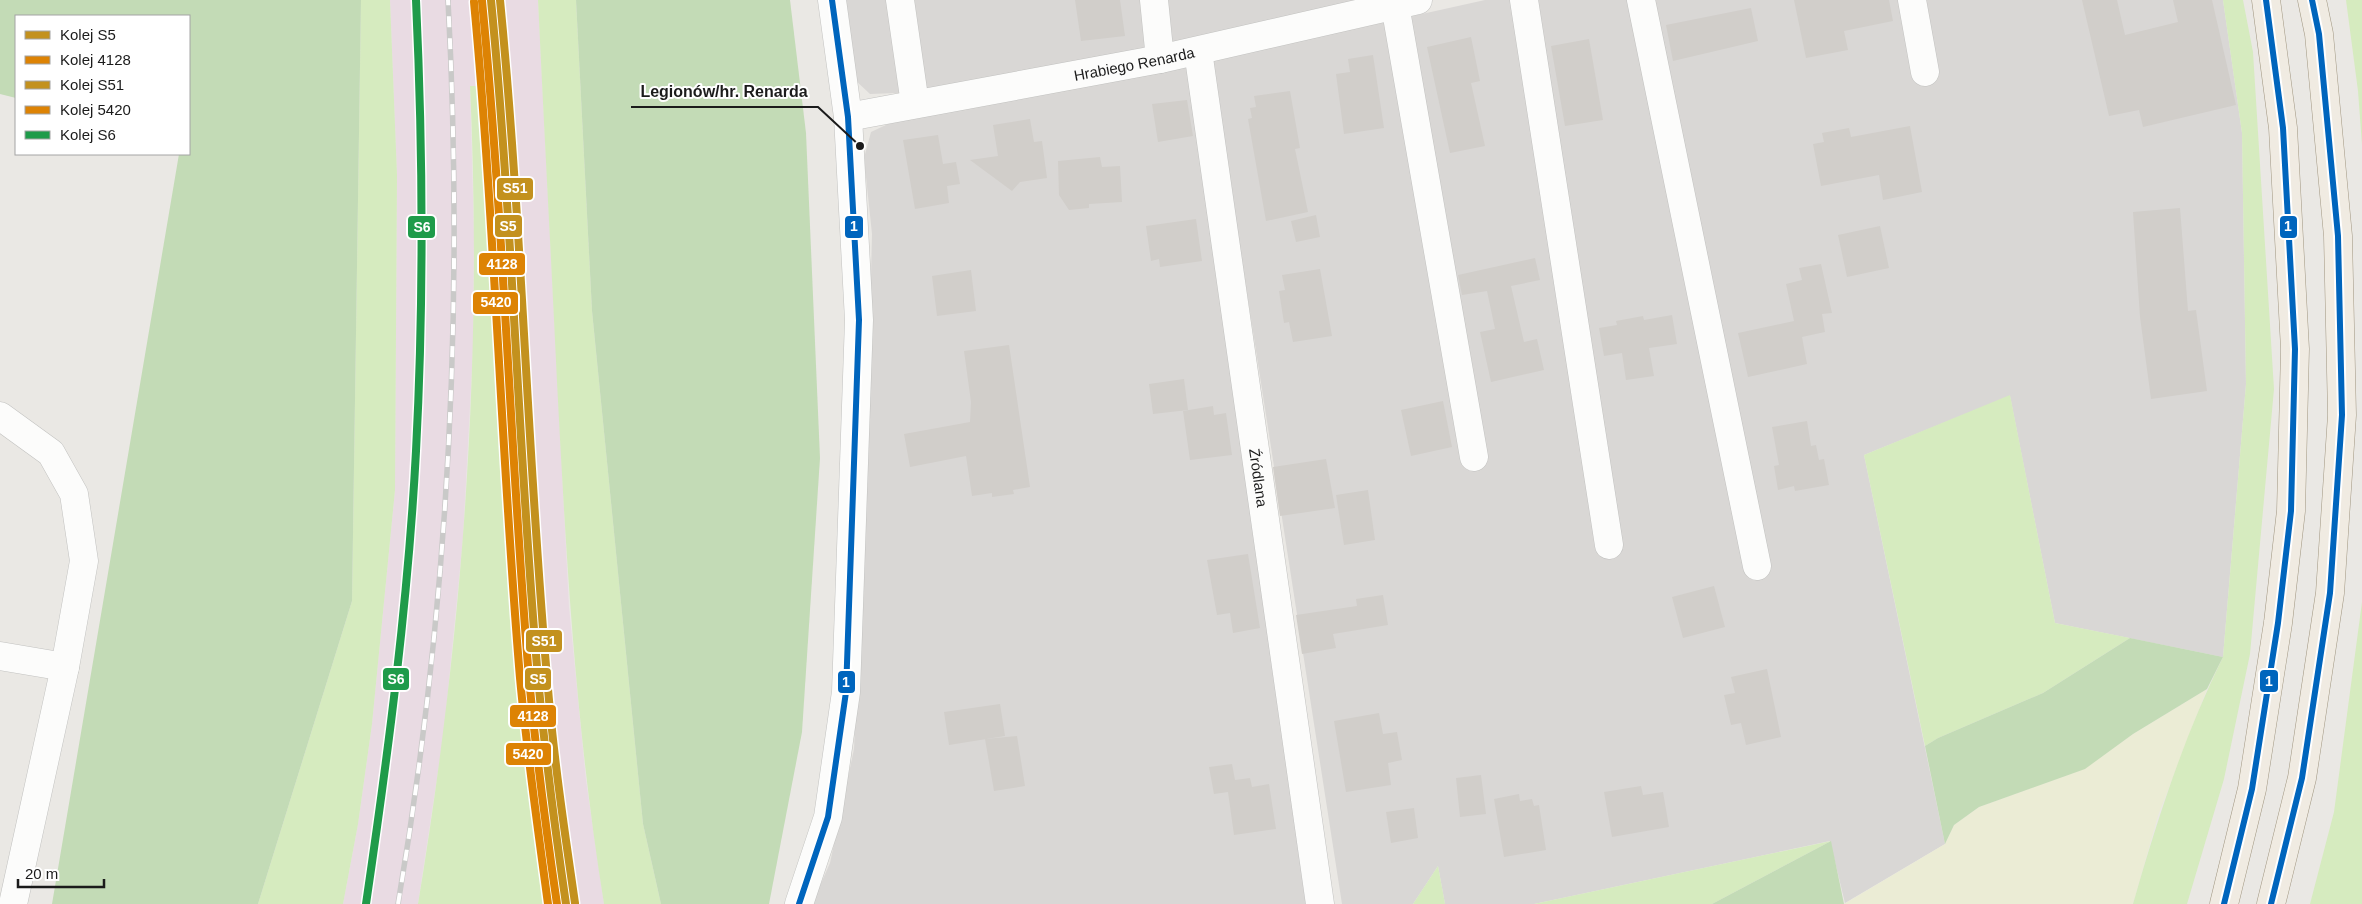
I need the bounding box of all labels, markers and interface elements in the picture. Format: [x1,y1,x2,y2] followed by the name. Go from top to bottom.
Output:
[15,15,190,155] legend
[60,26,116,43] text: Kolej S5
[1072,43,1197,83] street label: Hrabiego Renarda
[60,51,131,68] text: Kolej 4128
[60,76,124,93] text: Kolej S51
[631,76,818,107] callout: Legionów/hr. Renarda
[640,83,808,100] text: Legionów/hr. Renarda
[60,101,131,118] text: Kolej 5420
[60,126,116,143] text: Kolej S6
[496,177,534,201] line badge: S51
[503,180,528,196] text: S51
[494,214,523,238] line badge: S5
[407,215,436,239] line badge: S6
[844,215,864,239] line badge: 1
[2279,215,2298,239] line badge: 1
[499,218,517,234] text: S5
[850,218,858,234] text: 1
[2284,218,2292,234] text: 1
[413,219,431,235] text: S6
[478,252,526,276] line badge: 4128
[486,256,518,272] text: 4128
[472,291,519,315] line badge: 5420
[480,294,512,310] text: 5420
[1246,447,1272,509] street label: Źródlana
[525,629,563,653] line badge: S51
[532,633,557,649] text: S51
[382,667,410,691] line badge: S6
[524,667,552,691] line badge: S5
[2259,669,2279,693] line badge: 1
[837,670,856,694] line badge: 1
[387,671,405,687] text: S6
[529,671,547,687] text: S5
[2265,673,2273,689] text: 1
[842,674,850,690] text: 1
[509,704,557,728] line badge: 4128
[517,708,549,724] text: 4128
[505,742,552,766] line badge: 5420
[512,746,544,762] text: 5420
[18,856,104,888] scale bar
[25,865,58,882] text: 20 m

